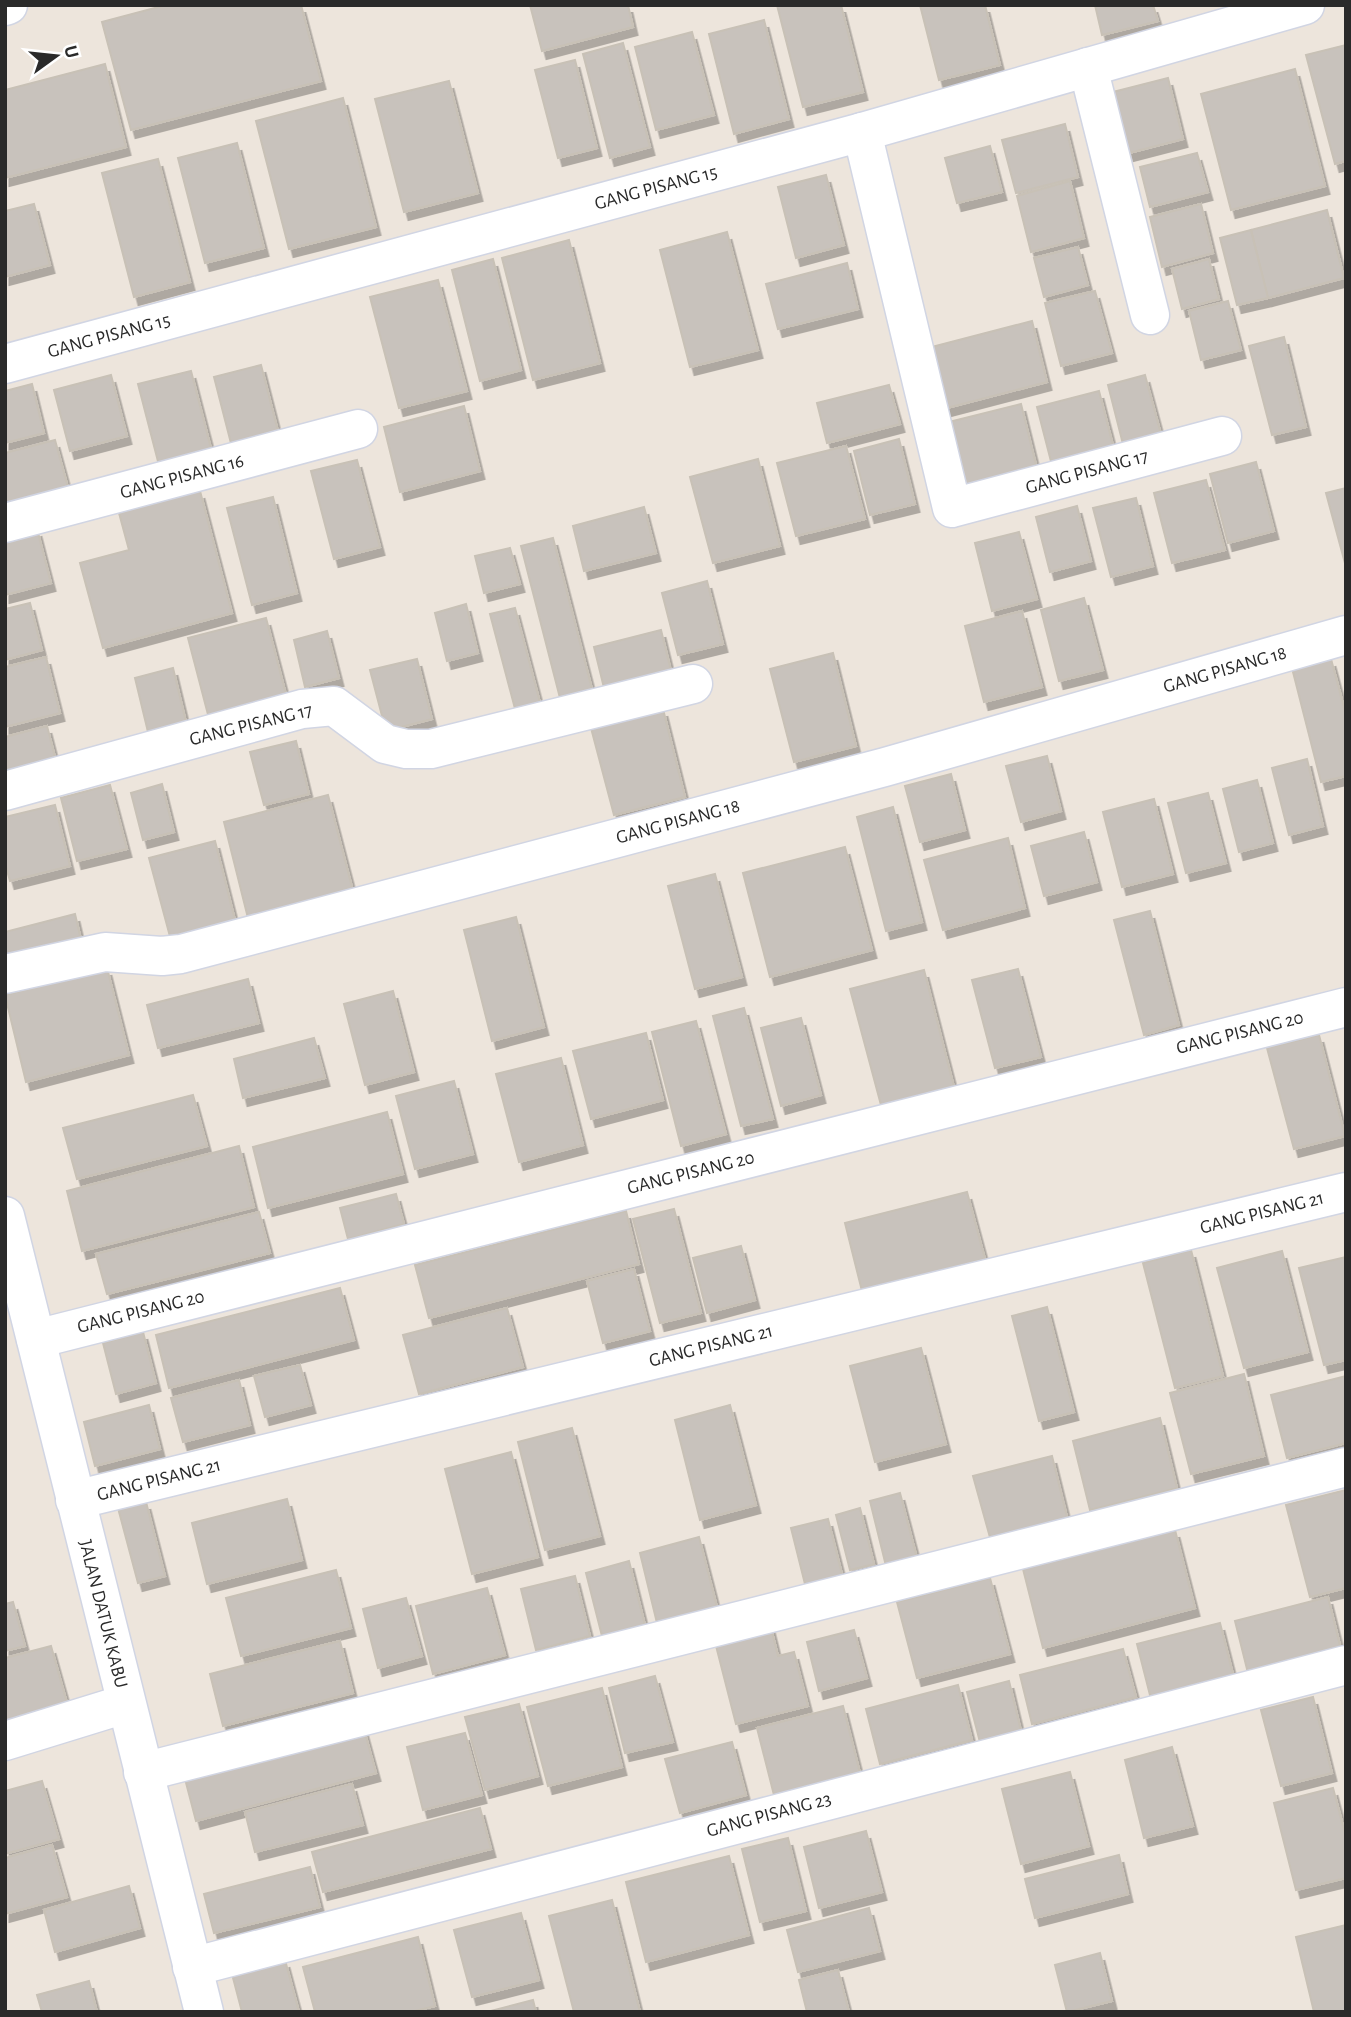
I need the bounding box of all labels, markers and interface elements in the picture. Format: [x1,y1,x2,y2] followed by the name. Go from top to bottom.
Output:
[21,21,91,91] north arrow
[60,44,82,60] text: U
[593,162,719,214] street label: GANG PISANG 15
[46,310,172,362] street label: GANG PISANG 15
[1024,446,1150,498] street label: GANG PISANG 17
[118,451,246,503] street label: GANG PISANG 16
[1161,643,1289,697] street label: GANG PISANG 18
[187,701,315,749] street label: GANG PISANG 17
[614,796,742,848] street label: GANG PISANG 18
[1174,1008,1306,1058] street label: GANG PISANG 20
[625,1148,757,1198] street label: GANG PISANG 20
[1198,1188,1326,1238] street label: GANG PISANG 21
[75,1287,207,1337] street label: GANG PISANG 20
[647,1321,775,1371] street label: GANG PISANG 21
[95,1455,223,1505] street label: GANG PISANG 21
[75,1538,131,1690] street label: JALAN DATUK KABU
[705,1789,833,1841] street label: GANG PISANG 23

